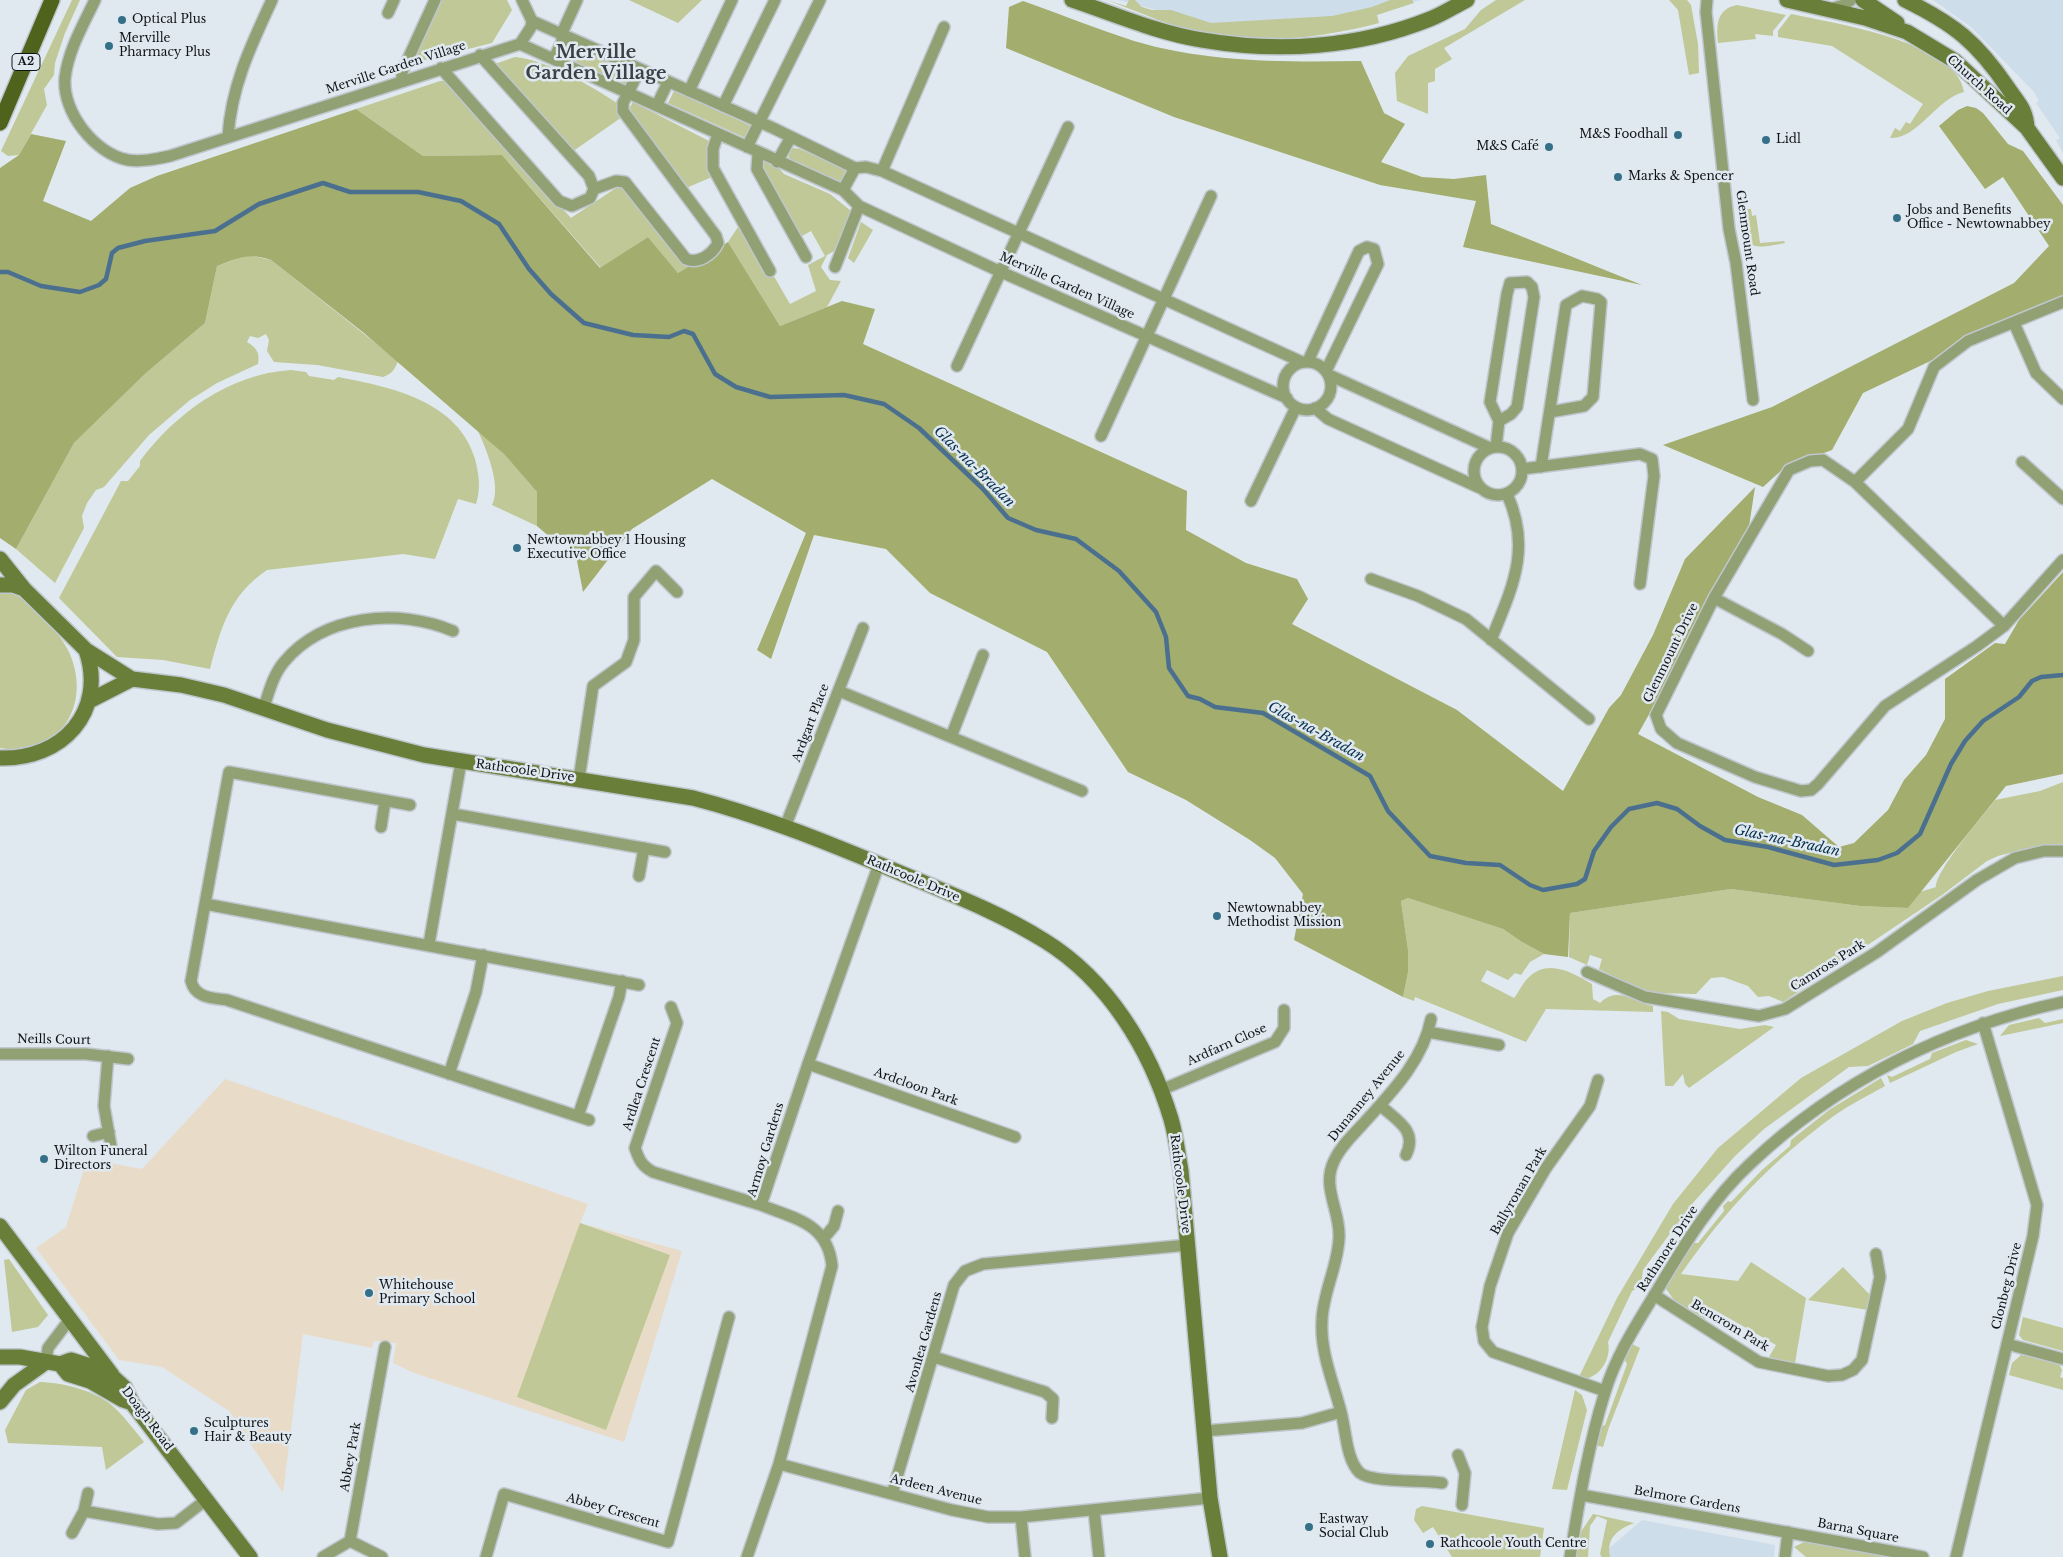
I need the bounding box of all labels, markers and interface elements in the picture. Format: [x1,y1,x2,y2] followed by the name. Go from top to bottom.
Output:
[132,13,206,27] place label: Optical Plus
[116,14,128,26] marker: Optical Plus
[119,32,211,60] place label: Merville Pharmacy Plus
[324,39,468,97] street label: Merville Garden Village
[103,40,115,52] marker: Merville Pharmacy Plus
[525,42,667,84] district label: Merville Garden Village
[1944,52,2014,118] street label: Church Road
[12,54,40,70] road number: A2
[1579,128,1668,142] place label: M&S Foodhall
[1672,129,1684,141] marker: M&S Foodhall
[1776,133,1801,147] place label: Lidl
[1760,134,1772,146] marker: Lidl
[1476,140,1539,154] place label: M&S Café
[1543,141,1555,153] marker: M&S Café
[1628,170,1734,184] place label: Marks & Spencer
[1612,171,1624,183] marker: Marks & Spencer
[1732,189,1762,297] street label: Glenmount Road
[1907,204,2051,232] place label: Jobs and Benefits Office - Newtownabbey
[1891,212,1903,224] marker: Jobs and Benefits Office - Newtownabbey
[997,250,1137,322] street label: Merville Garden Village
[930,423,1018,511] water label: Glas-na-Bradan
[527,534,686,562] place label: Newtownabbey 1 Housing Executive Office
[511,542,523,554] marker: Newtownabbey 1 Housing Executive Office
[1641,601,1701,705] street label: Glenmount Drive
[789,682,833,764] street label: Ardgart Place
[1265,699,1367,765] water label: Glas-na-Bradan
[475,757,575,785] street label: Rathcoole Drive
[1733,822,1841,860] water label: Glas-na-Bradan
[864,853,962,905] street label: Rathcoole Drive
[1227,902,1341,930] place label: Newtownabbey Methodist Mission
[1211,910,1223,922] marker: Newtownabbey Methodist Mission
[1788,937,1868,995] street label: Camross Park
[1185,1021,1269,1069] street label: Ardfarn Close
[17,1032,91,1048] street label: Neills Court
[620,1035,664,1133] street label: Ardlea Crescent
[1326,1047,1408,1145] street label: Dunanney Avenue
[872,1065,960,1109] street label: Ardcloon Park
[745,1101,787,1199] street label: Armoy Gardens
[1167,1134,1193,1234] street label: Rathcoole Drive
[1488,1144,1550,1238] street label: Ballyronan Park
[54,1145,148,1173] place label: Wilton Funeral Directors
[38,1153,50,1165] marker: Wilton Funeral Directors
[1635,1203,1701,1295] street label: Rathmore Drive
[1989,1241,2025,1331] street label: Clonbeg Drive
[379,1279,475,1307] place label: Whitehouse Primary School
[363,1287,375,1299] marker: Whitehouse Primary School
[903,1290,945,1394] street label: Avonlea Gardens
[1688,1297,1772,1355] street label: Bencrom Park
[118,1384,176,1454] street label: Doagh Road
[204,1417,292,1445] place label: Sculptures Hair & Beauty
[338,1421,364,1493] street label: Abbey Park
[188,1425,200,1437] marker: Sculptures Hair & Beauty
[889,1472,983,1508] street label: Ardeen Avenue
[1633,1484,1741,1516] street label: Belmore Gardens
[565,1491,661,1531] street label: Abbey Crescent
[1319,1513,1389,1541] place label: Eastway Social Club
[1816,1516,1900,1546] street label: Barna Square
[1303,1521,1315,1533] marker: Eastway Social Club
[1440,1537,1587,1551] place label: Rathcoole Youth Centre
[1424,1538,1436,1550] marker: Rathcoole Youth Centre

